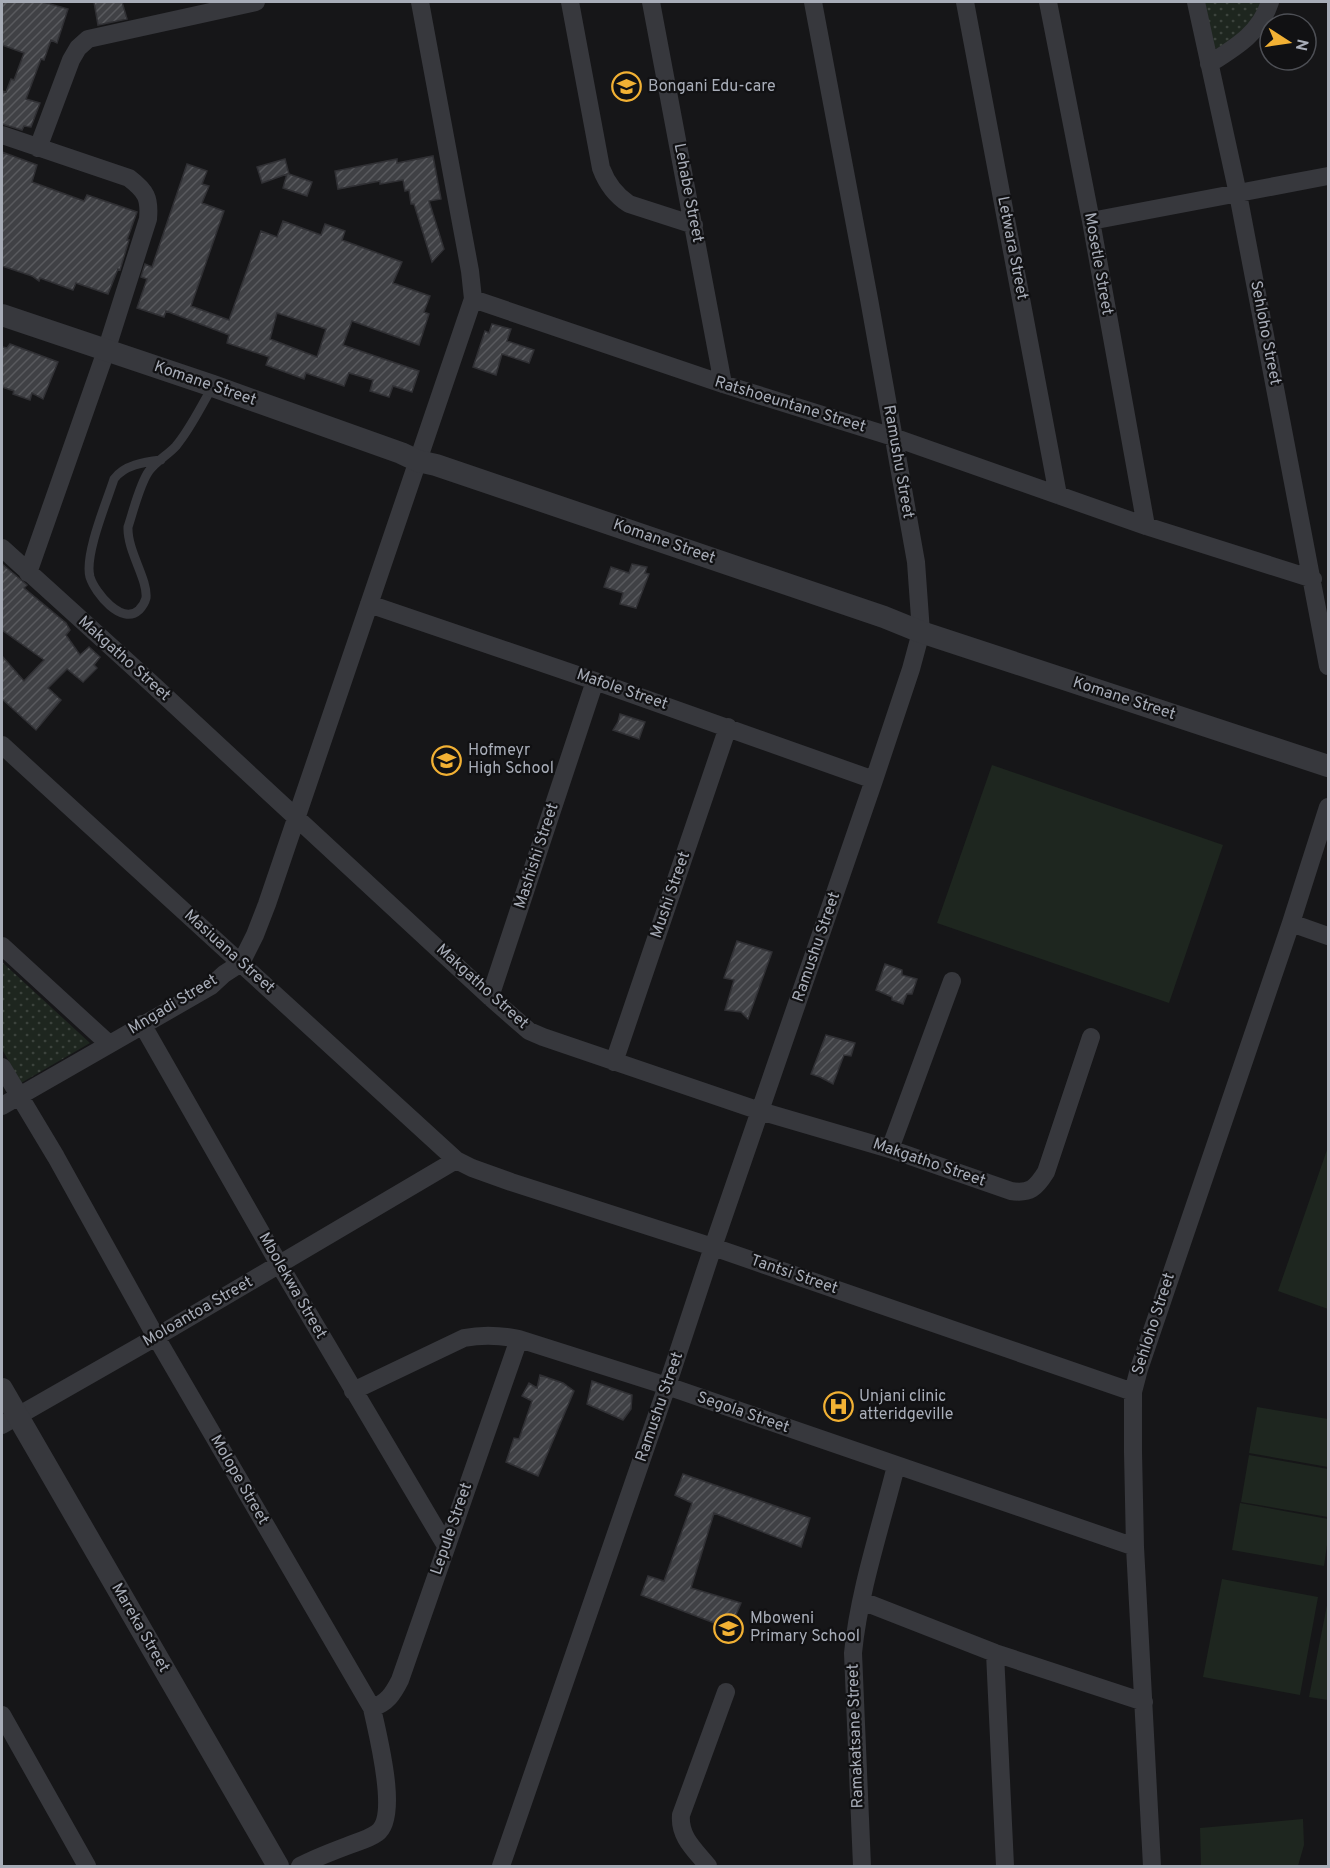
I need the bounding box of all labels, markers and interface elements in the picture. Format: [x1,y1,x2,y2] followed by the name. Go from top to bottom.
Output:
[1258,12,1318,72] north arrow
[1290,37,1312,52] text: N
[611,71,643,103] school or university icon: Bongani Edu-care
[648,77,776,97] place label: Bongani Edu-care
[669,142,707,244] street label: Lehabe Street
[992,194,1032,302] street label: Letwara Street
[1079,211,1117,317] street label: Mosetle Street
[1245,279,1285,387] street label: Sehloho Street
[151,357,259,411] street label: Komane Street
[712,372,868,438] street label: Ratshoeuntane Street
[878,404,918,520] street label: Ramushu Street
[610,515,718,569] street label: Komane Street
[74,612,174,706] street label: Makgatho Street
[574,665,670,715] street label: Mafole Street
[1070,673,1178,725] street label: Komane Street
[468,741,554,779] place label: Hofmeyr High School
[431,744,463,776] school or university icon: Hofmeyr High School
[511,801,563,911] street label: Mashishi Street
[647,849,695,941] street label: Mushi Street
[789,889,845,1005] street label: Ramushu Street
[179,906,279,998] street label: Masiuana Street
[432,940,532,1034] street label: Makgatho Street
[125,970,221,1040] street label: Mngadi Street
[870,1134,988,1192] street label: Makgatho Street
[253,1229,331,1343] street label: Mbolekwa Street
[748,1251,840,1299] street label: Tantsi Street
[1128,1270,1180,1378] street label: Sehloho Street
[139,1272,257,1352] street label: Moloantoa Street
[632,1349,688,1465] street label: Ramushu Street
[859,1387,953,1425] place label: Unjani clinic atteridgeville
[694,1388,792,1438] street label: Segola Street
[822,1390,854,1422] hospital icon: Unjani clinic atteridgeville
[205,1431,273,1529] street label: Molope Street
[427,1480,477,1578] street label: Lepule Street
[106,1580,174,1676] street label: Mareka Street
[750,1609,860,1647] place label: Mboweni Primary School
[713,1612,745,1644] school or university icon: Mboweni Primary School
[843,1663,869,1809] street label: Ramakatsane Street

